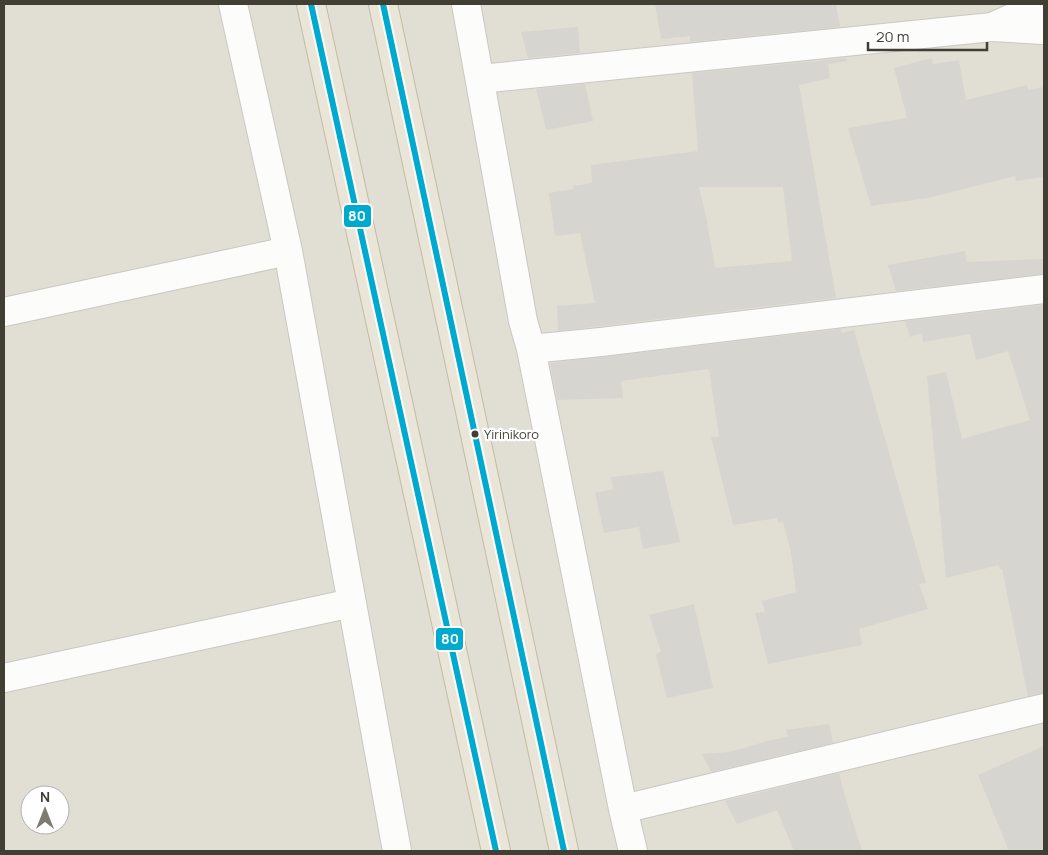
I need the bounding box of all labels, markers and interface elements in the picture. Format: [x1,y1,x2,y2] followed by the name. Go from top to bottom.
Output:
[868,20,987,52] scale bar
[876,26,909,47] text: 20 m
[343,204,372,228] line badge: 80
[348,206,366,225] text: 80
[484,425,539,443] place label: Yirinikoro
[470,429,480,439] marker: Yirinikoro
[435,627,464,651] line badge: 80
[441,629,459,648] text: 80
[20,785,70,835] north arrow
[40,787,50,806] text: N

